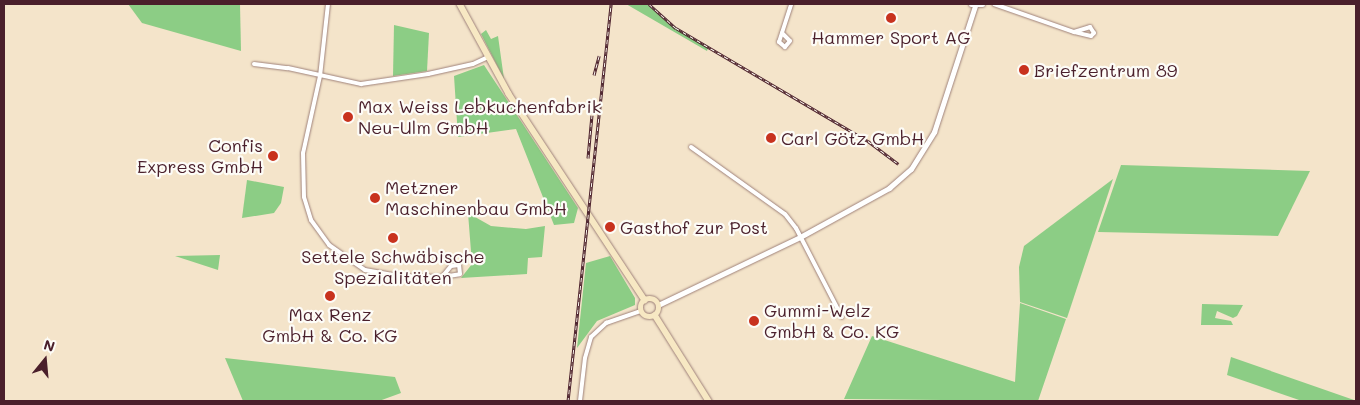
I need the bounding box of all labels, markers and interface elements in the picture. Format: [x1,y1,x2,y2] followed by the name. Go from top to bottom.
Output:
[885,12,897,24] marker: Hammer Sport AG
[811,26,971,48] place label: Hammer Sport AG
[1034,59,1177,81] place label: Briefzentrum 89
[1018,64,1030,76] marker: Briefzentrum 89
[358,96,601,138] place label: Max Weiss Lebkuchenfabrik Neu-Ulm GmbH
[342,111,354,123] marker: Max Weiss Lebkuchenfabrik Neu-Ulm GmbH
[781,127,924,149] place label: Carl Götz GmbH
[765,132,777,144] marker: Carl Götz GmbH
[137,135,263,178] place label: Confis Express GmbH
[267,150,279,162] marker: Confis Express GmbH
[385,177,567,220] place label: Metzner Maschinenbau GmbH
[369,192,381,204] marker: Metzner Maschinenbau GmbH
[620,216,768,238] place label: Gasthof zur Post
[604,221,616,233] marker: Gasthof zur Post
[387,232,399,244] marker: Settele Schwäbische Spezialitäten
[301,246,485,288] place label: Settele Schwäbische Spezialitäten
[324,290,336,302] marker: Max Renz GmbH & Co. KG
[764,300,899,342] place label: Gummi-Welz GmbH & Co. KG
[262,304,398,346] place label: Max Renz GmbH & Co. KG
[748,315,760,327] marker: Gummi-Welz GmbH & Co. KG
[20,335,70,385] north arrow
[42,335,57,356] text: N

